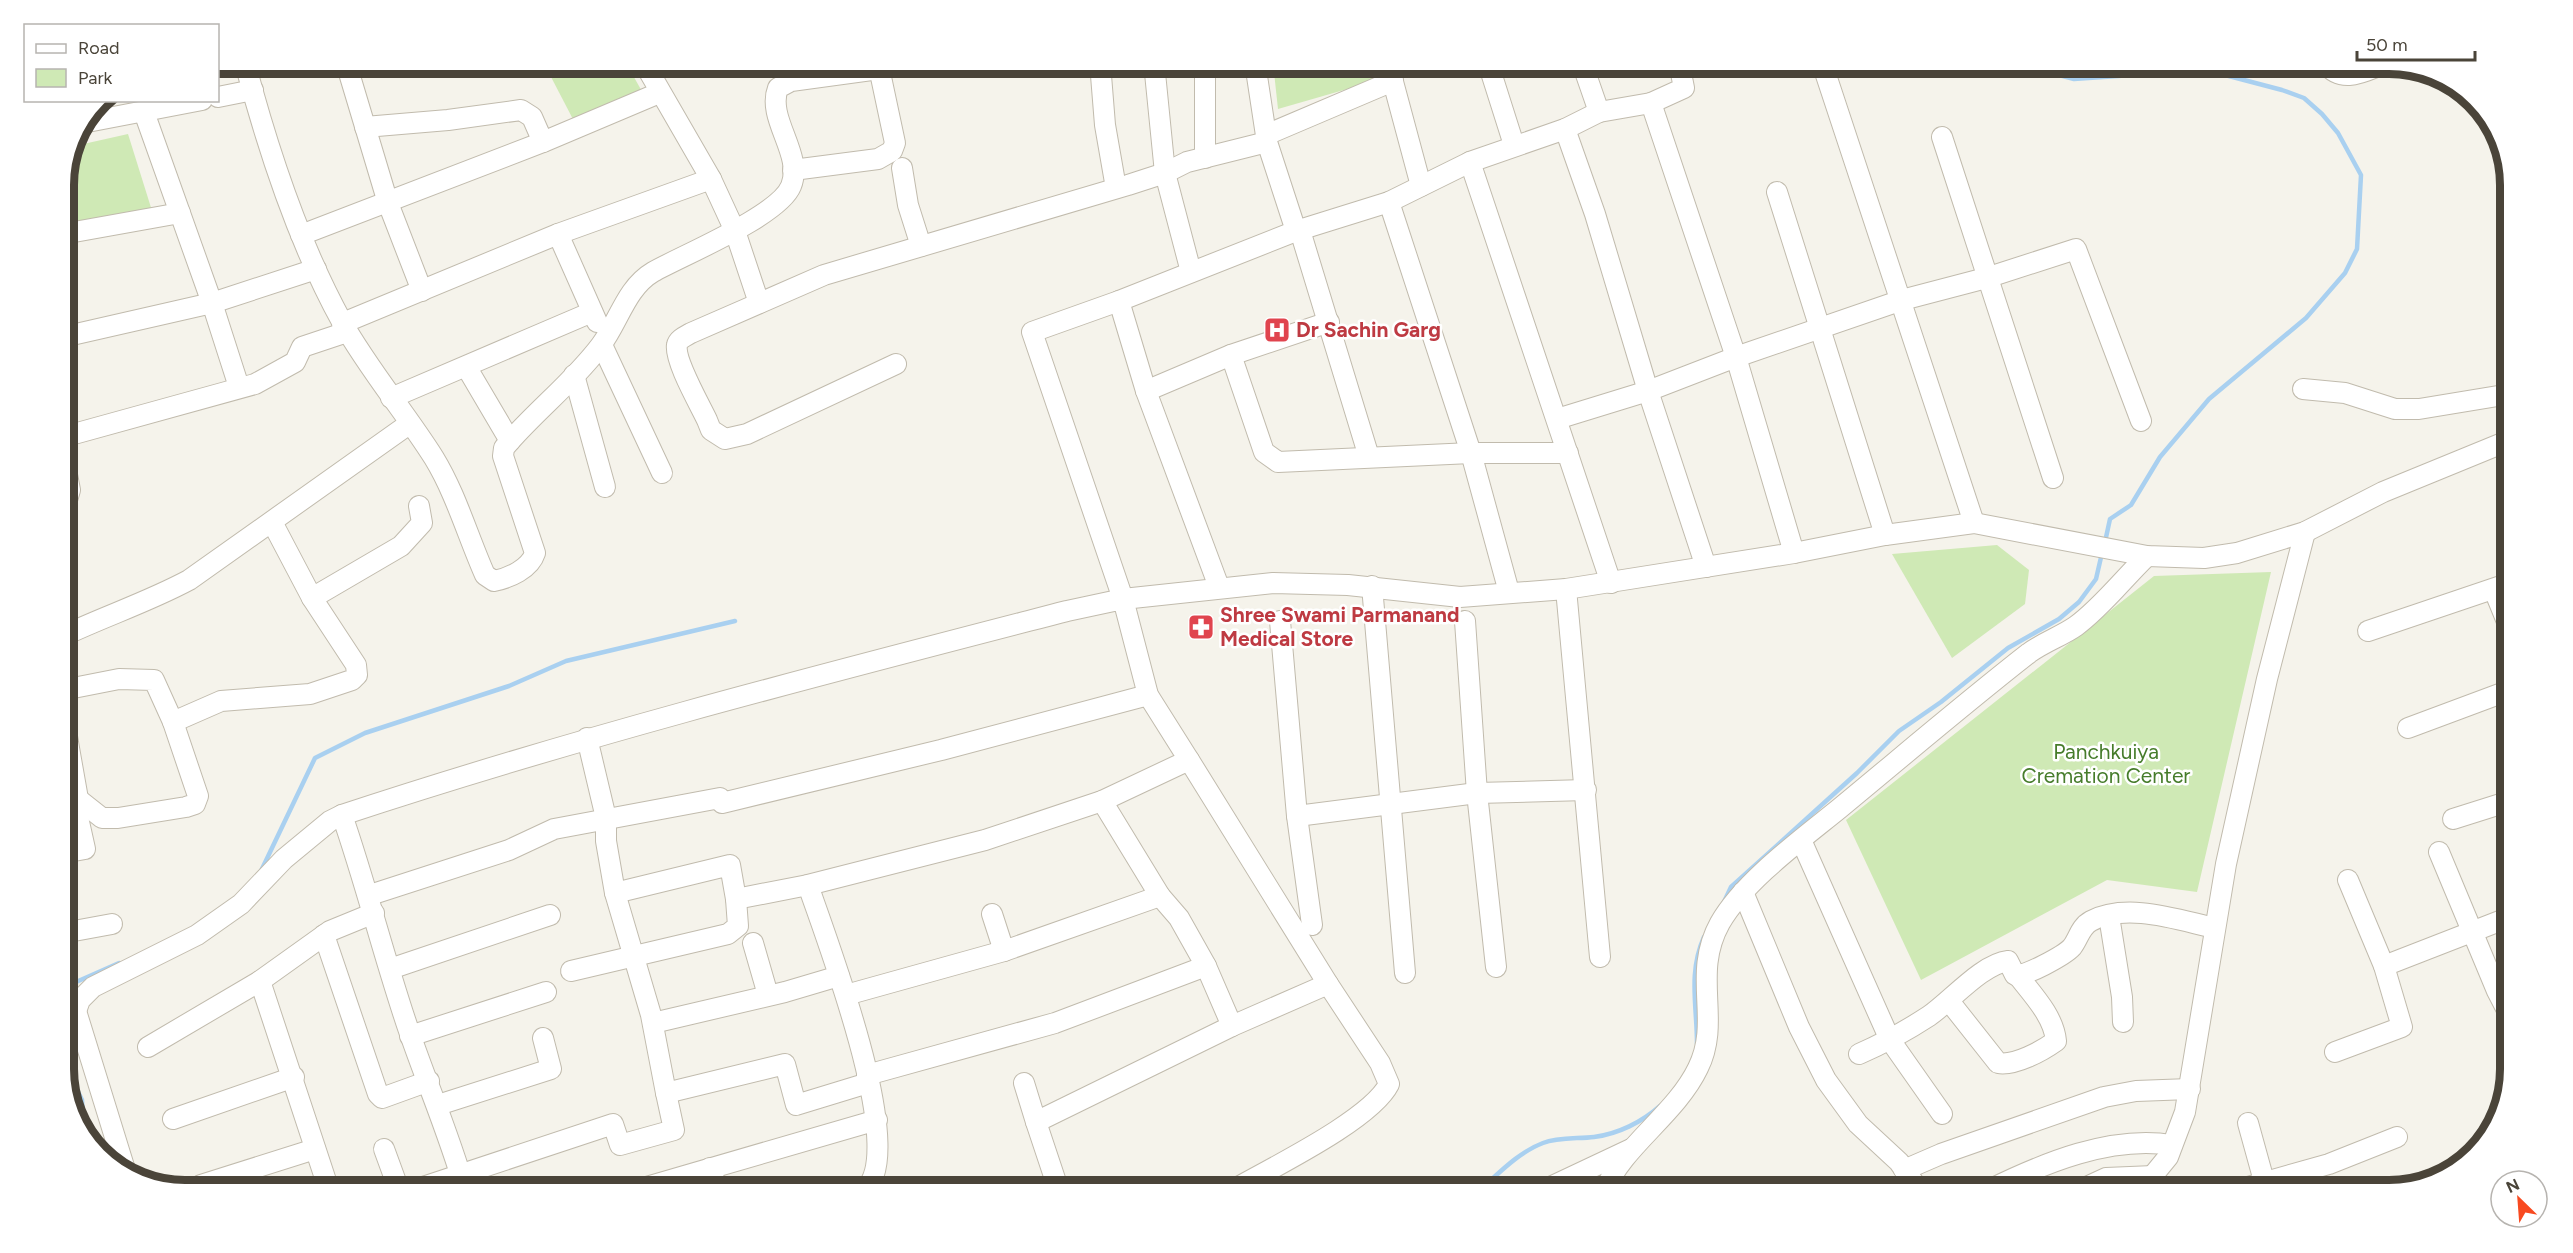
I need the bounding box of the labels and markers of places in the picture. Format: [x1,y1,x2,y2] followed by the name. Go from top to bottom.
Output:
[1262,315,1292,345] hospital icon: Dr Sachin Garg
[1296,317,1441,342] place label: Dr Sachin Garg
[1220,602,1460,651] place label: Shree Swami Parmanand Medical Store
[1186,612,1216,642] pharmacy icon: Shree Swami Parmanand Medical Store

